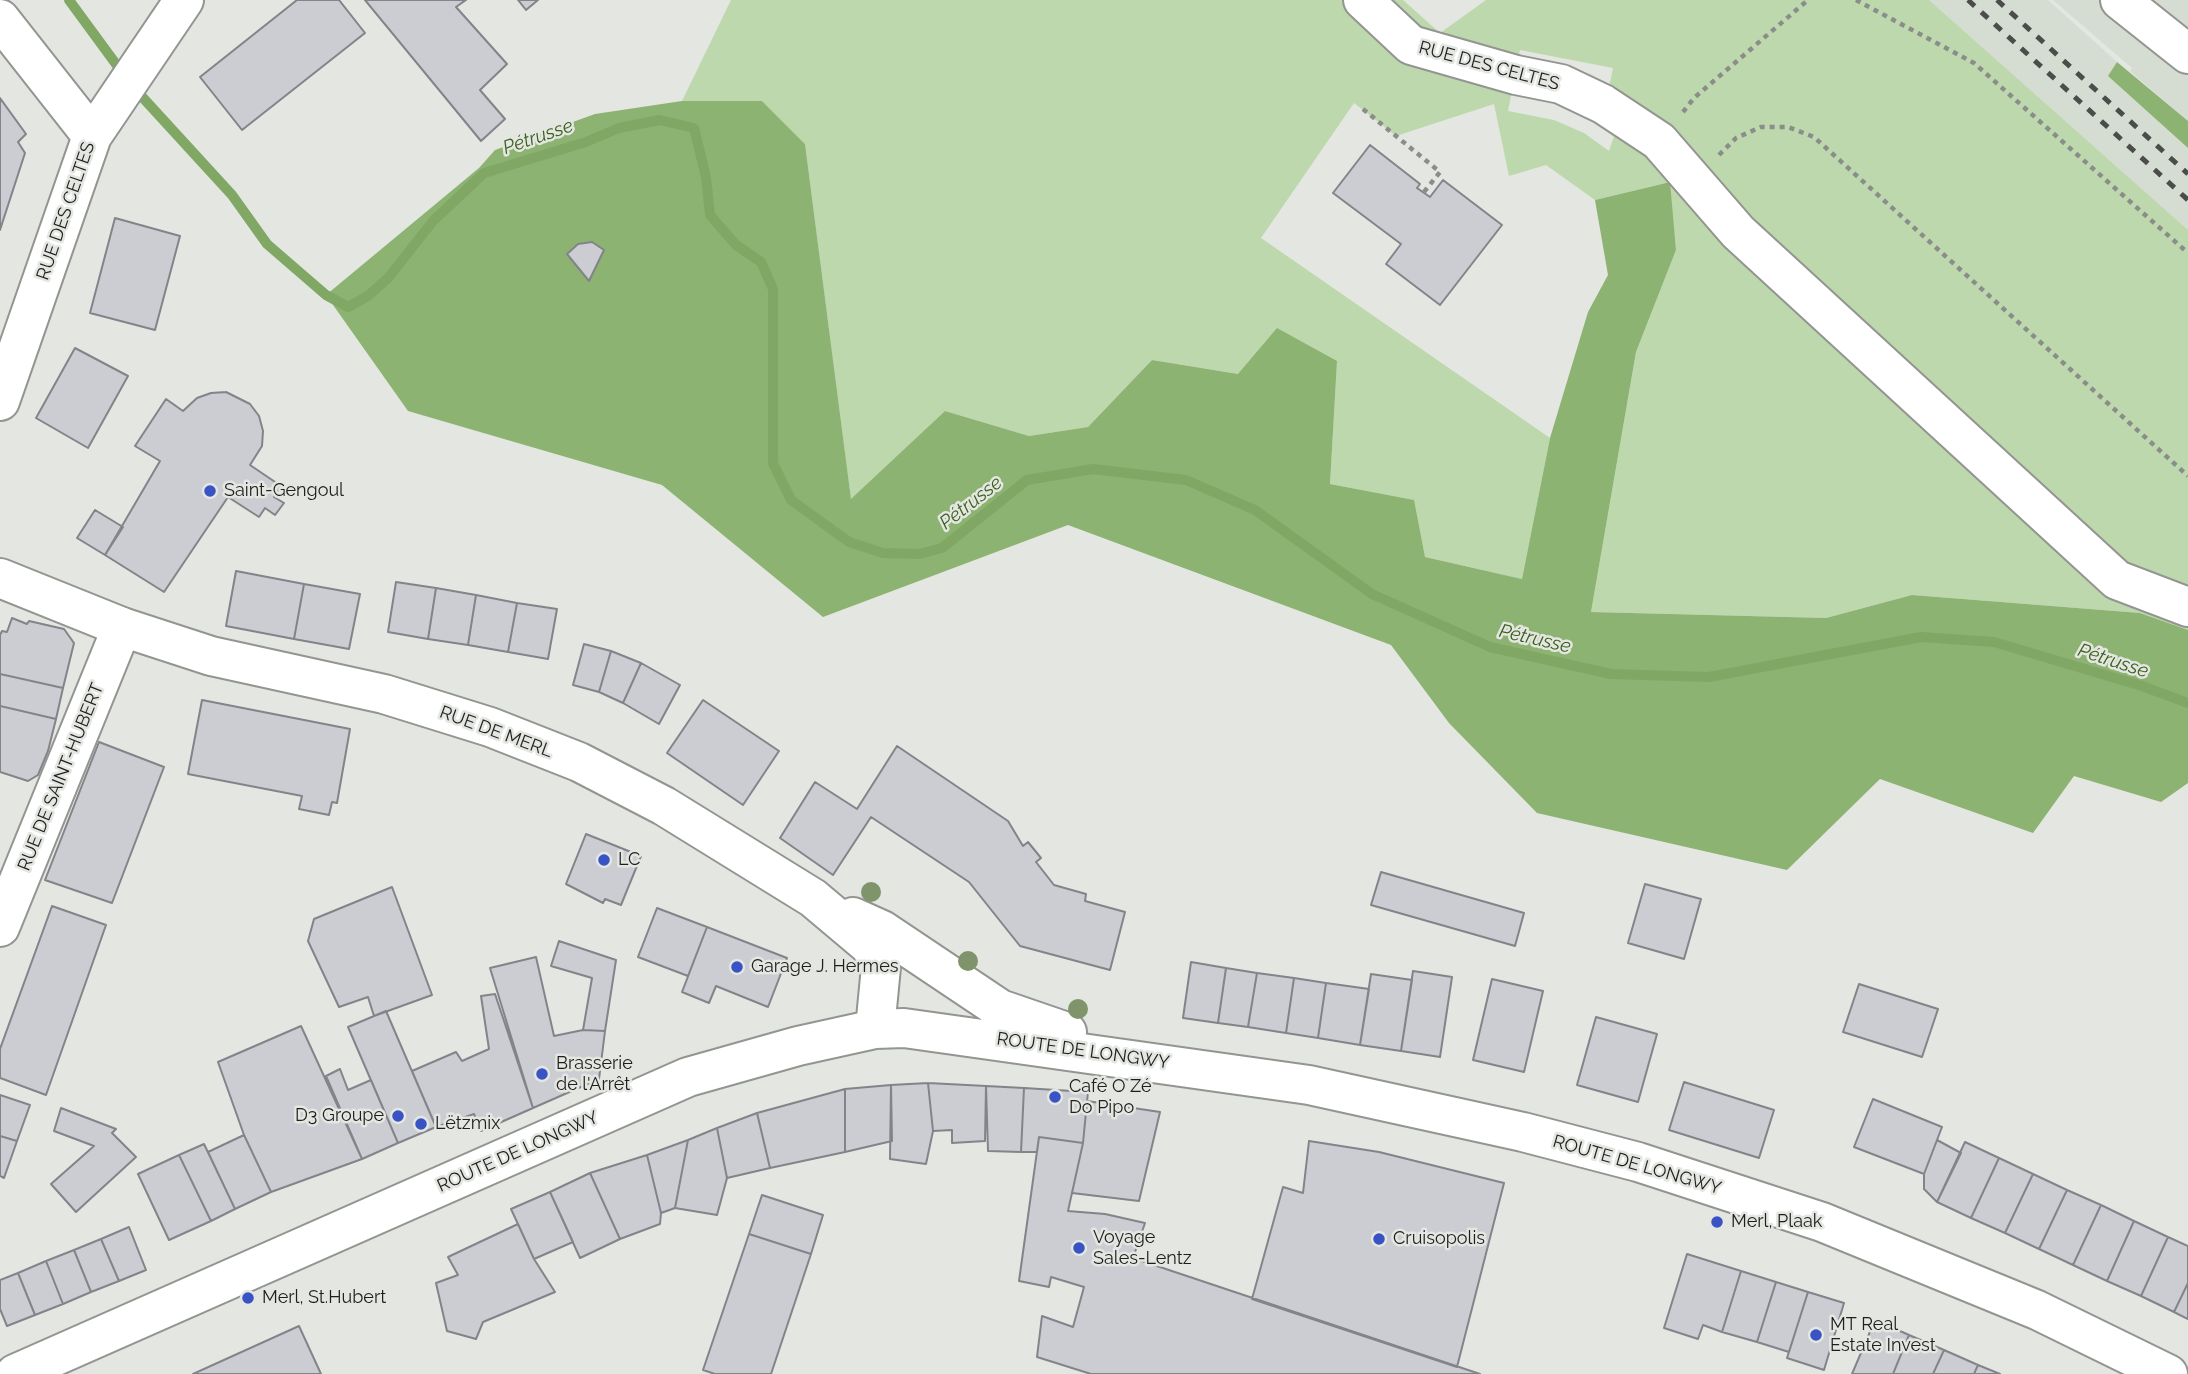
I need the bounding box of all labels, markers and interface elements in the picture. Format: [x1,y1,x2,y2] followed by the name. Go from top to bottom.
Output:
[1416,37,1562,95] street label: RUE DES CELTES
[500,114,576,160] water label: Pétrusse
[32,139,100,283] street label: RUE DES CELTES
[935,472,1007,534] water label: Pétrusse
[224,480,344,502] place label: Saint-Gengoul
[202,483,218,499] marker: Saint-Gengoul
[1497,620,1573,658] water label: Pétrusse
[2075,639,2151,683] water label: Pétrusse
[13,680,109,874] street label: RUE DE SAINT-HUBERT
[437,702,555,762] street label: RUE DE MERL
[618,849,640,871] place label: LC
[596,852,612,868] marker: LC
[751,956,898,978] place label: Garage J. Hermes
[729,959,745,975] marker: Garage J. Hermes
[995,1028,1171,1074] street label: ROUTE DE LONGWY
[556,1053,633,1096] place label: Brasserie de l'Arrêt
[534,1066,550,1082] marker: Brasserie de l'Arrêt
[1069,1076,1152,1118] place label: Café O Zé Do Pipo
[1047,1089,1063,1105] marker: Café O Zé Do Pipo
[295,1105,384,1127] place label: D3 Groupe
[434,1107,602,1197] street label: ROUTE DE LONGWY
[390,1108,406,1124] marker: D3 Groupe
[435,1113,500,1135] place label: Lëtzmix
[413,1116,429,1132] marker: Lëtzmix
[1550,1131,1724,1199] street label: ROUTE DE LONGWY
[1731,1211,1822,1233] place label: Merl, Plaak
[1709,1214,1725,1230] marker: Merl, Plaak
[1093,1227,1192,1270] place label: Voyage Sales-Lentz
[1393,1228,1485,1250] place label: Cruisopolis
[1371,1231,1387,1247] marker: Cruisopolis
[1071,1240,1087,1256] marker: Voyage Sales-Lentz
[262,1287,386,1309] place label: Merl, St.Hubert
[240,1290,256,1306] marker: Merl, St.Hubert
[1830,1314,1936,1356] place label: MT Real Estate Invest
[1808,1327,1824,1343] marker: MT Real Estate Invest

